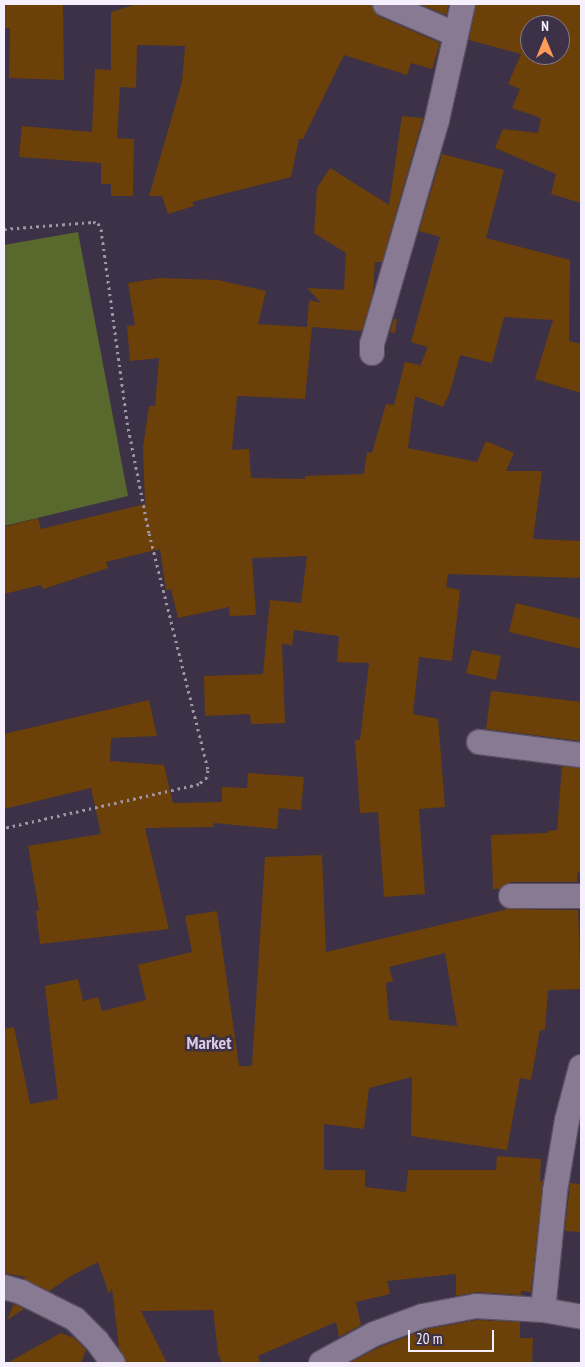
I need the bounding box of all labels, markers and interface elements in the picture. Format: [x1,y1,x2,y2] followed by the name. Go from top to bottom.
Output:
[520,15,570,65] north arrow
[541,17,549,35] text: N
[187,1032,231,1054] district label: Market
[410,1320,496,1352] scale bar
[416,1329,442,1348] text: 20 m

